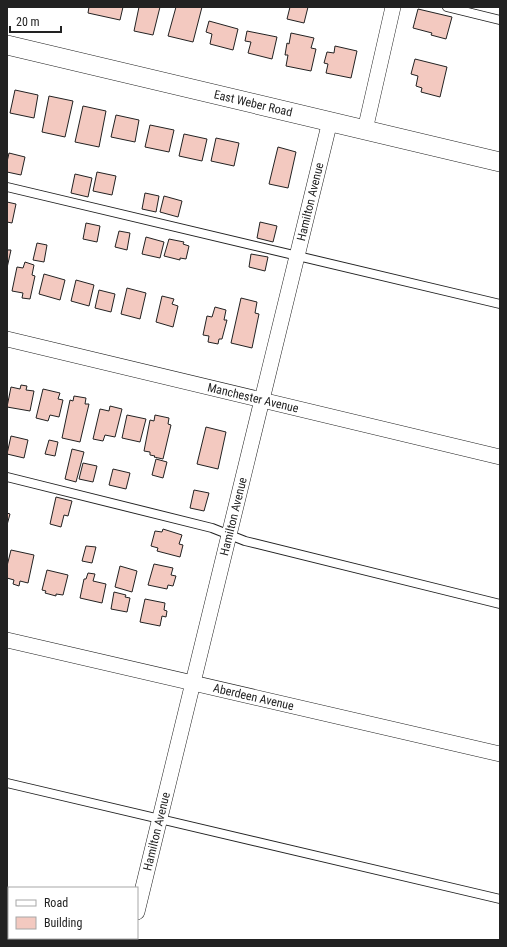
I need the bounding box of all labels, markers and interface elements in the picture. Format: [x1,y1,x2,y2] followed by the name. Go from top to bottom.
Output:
[10,8,61,34] scale bar
[16,15,40,29] text: 20 m
[213,87,294,120] street label: East Weber Road
[294,161,327,243] street label: Hamilton Avenue
[206,380,300,416] street label: Manchester Avenue
[217,476,250,557] street label: Hamilton Avenue
[212,681,296,713] street label: Aberdeen Avenue
[140,790,173,872] street label: Hamilton Avenue
[8,887,138,939] legend
[44,896,68,910] text: Road
[44,916,82,930] text: Building

